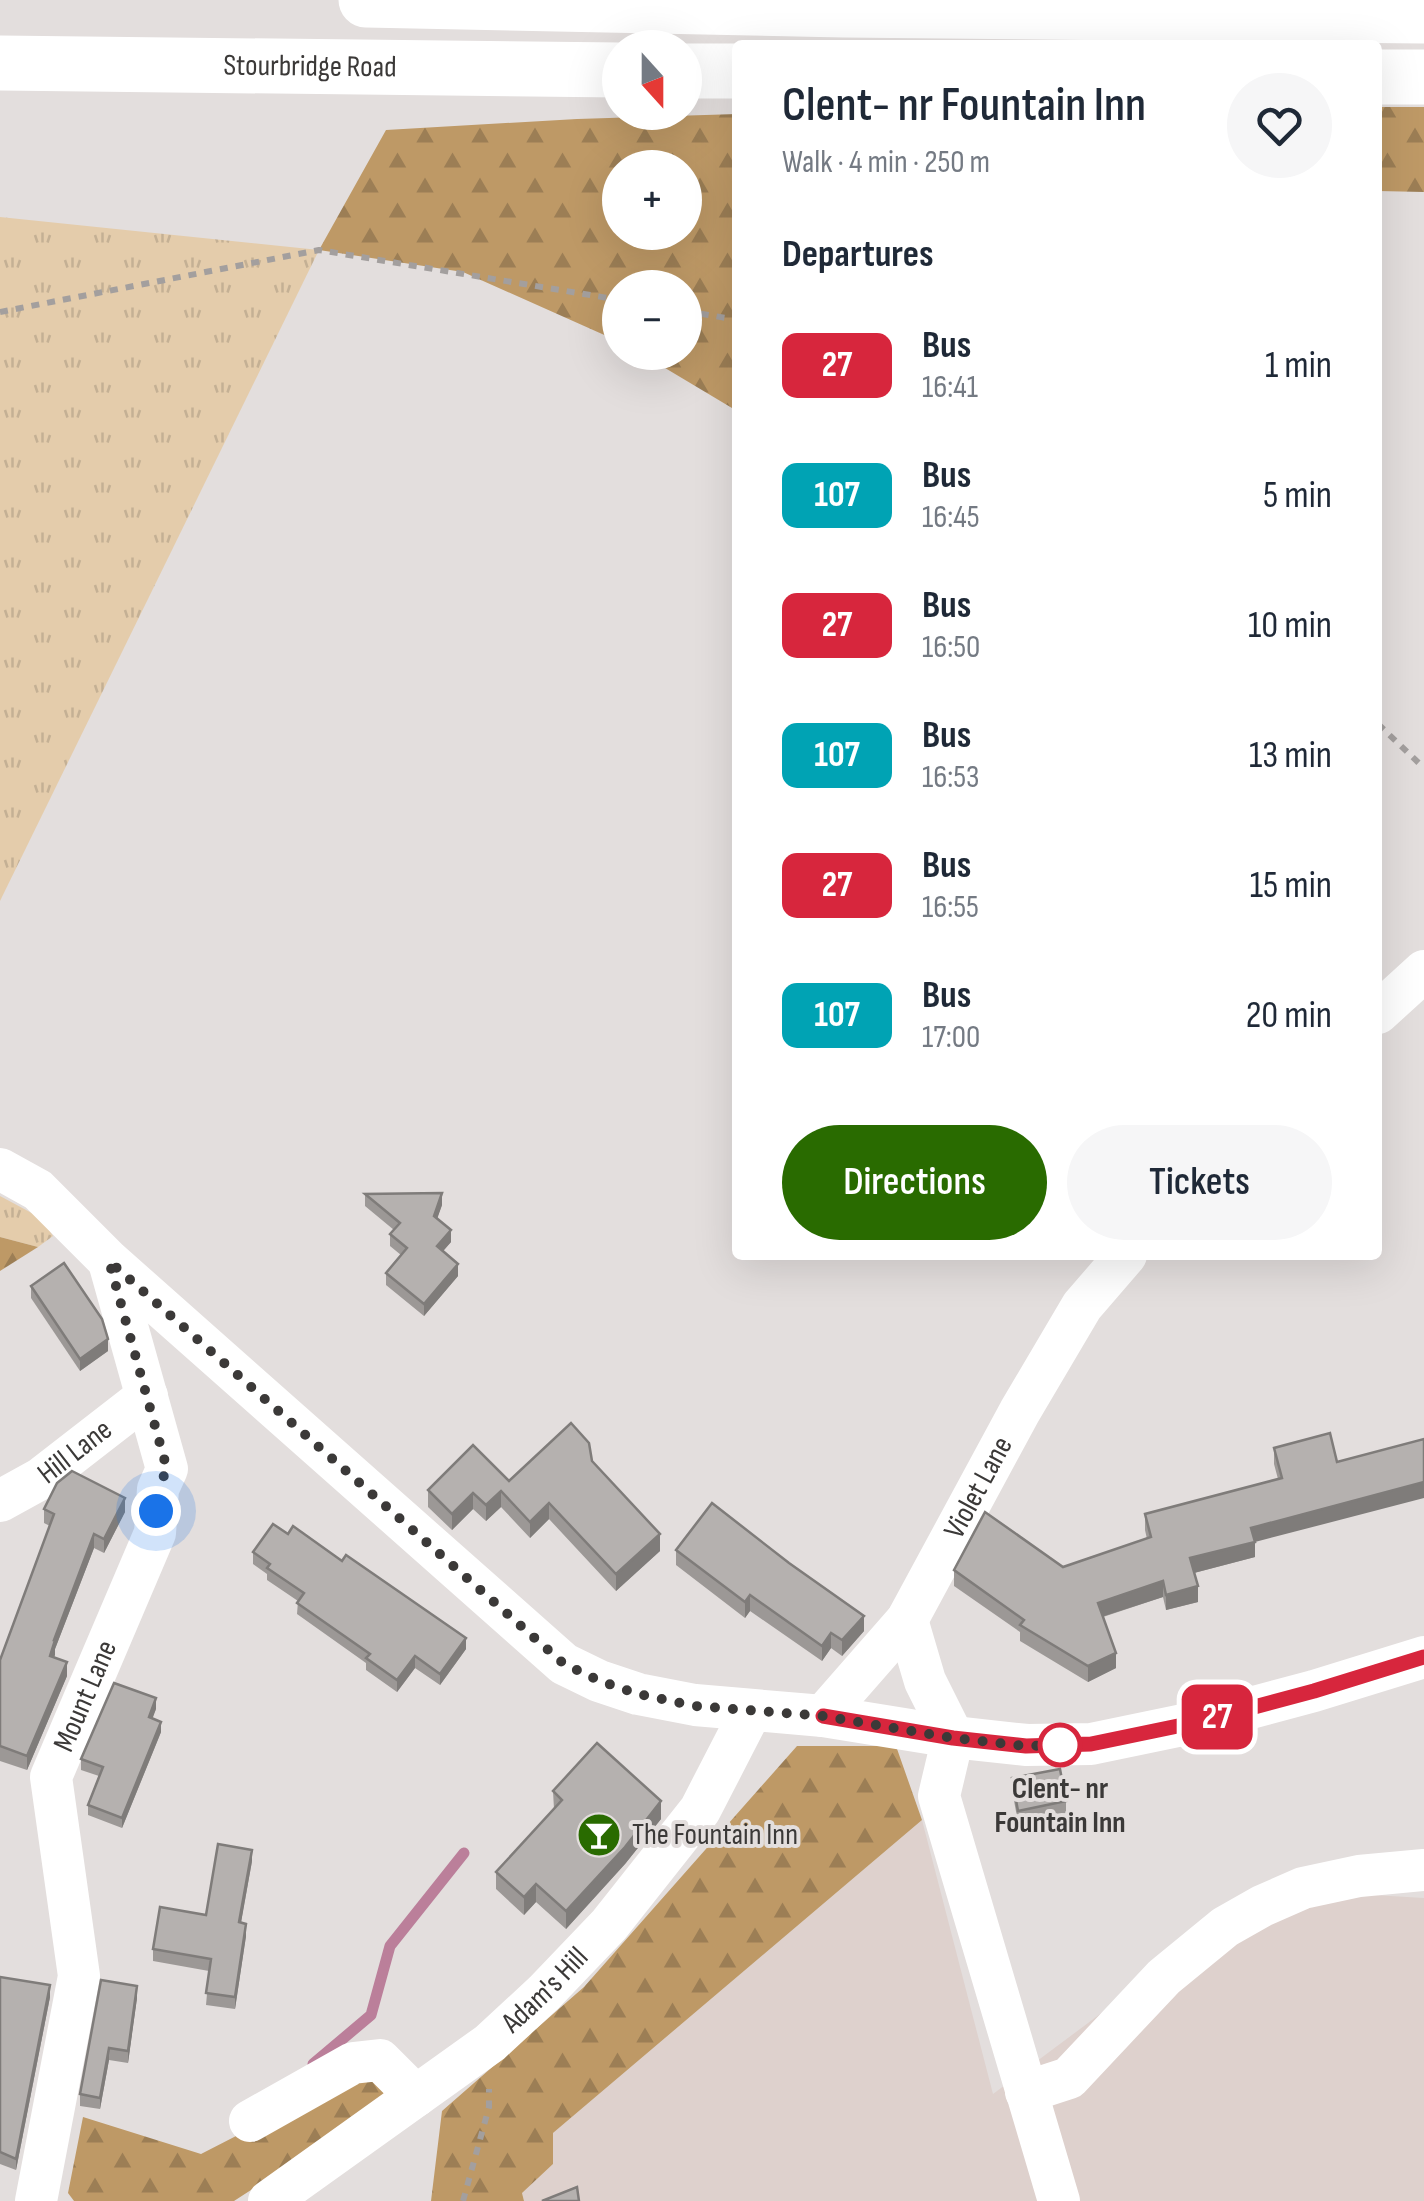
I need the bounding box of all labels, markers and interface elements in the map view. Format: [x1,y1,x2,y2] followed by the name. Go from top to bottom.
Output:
[602,30,702,130] north arrow
[602,30,702,370] map controls
[223,48,397,85] street label: Stourbridge Road
[1227,73,1332,178] button: heart
[782,77,1146,134] text: Clent- nr Fountain Inn
[782,143,990,182] text: Walk · 4 min · 250 m
[602,150,702,250] button: +
[782,232,934,277] text: Departures
[602,270,702,370] button: −
[922,323,971,368] text: Bus
[1265,343,1332,388] text: 1 min
[822,344,852,387] text: 27
[922,368,978,407] text: 16:41
[922,453,971,498] text: Bus
[1263,473,1332,518] text: 5 min
[814,474,860,517] text: 107
[922,498,980,537] text: 16:45
[922,583,971,628] text: Bus
[1248,603,1332,648] text: 10 min
[822,604,852,647] text: 27
[922,628,980,667] text: 16:50
[922,713,971,758] text: Bus
[1249,733,1332,778] text: 13 min
[814,734,860,777] text: 107
[922,758,980,797] text: 16:53
[922,843,971,888] text: Bus
[1250,863,1332,908] text: 15 min
[822,864,852,907] text: 27
[922,888,979,927] text: 16:55
[922,973,971,1018] text: Bus
[1246,993,1332,1038] text: 20 min
[814,994,860,1037] text: 107
[922,1018,980,1057] text: 17:00
[782,1125,1047,1240] button: Directions
[1067,1125,1332,1240] button: Tickets
[31,1412,119,1492] street label: Hill Lane
[936,1430,1021,1545] street label: Violet Lane
[131,1486,181,1536] your location
[46,1635,125,1757] street label: Mount Lane
[1172,1684,1262,1750] line badge: 27
[1202,1696,1232,1739] text: 27
[1039,1724,1081,1766] marker: Clent- nr Fountain Inn
[994,1771,1126,1841] place label: Clent- nr Fountain Inn
[576,1812,622,1858] bar icon: The Fountain Inn
[632,1817,798,1853] place label: The Fountain Inn
[494,1940,596,2041] street label: Adam's Hill

